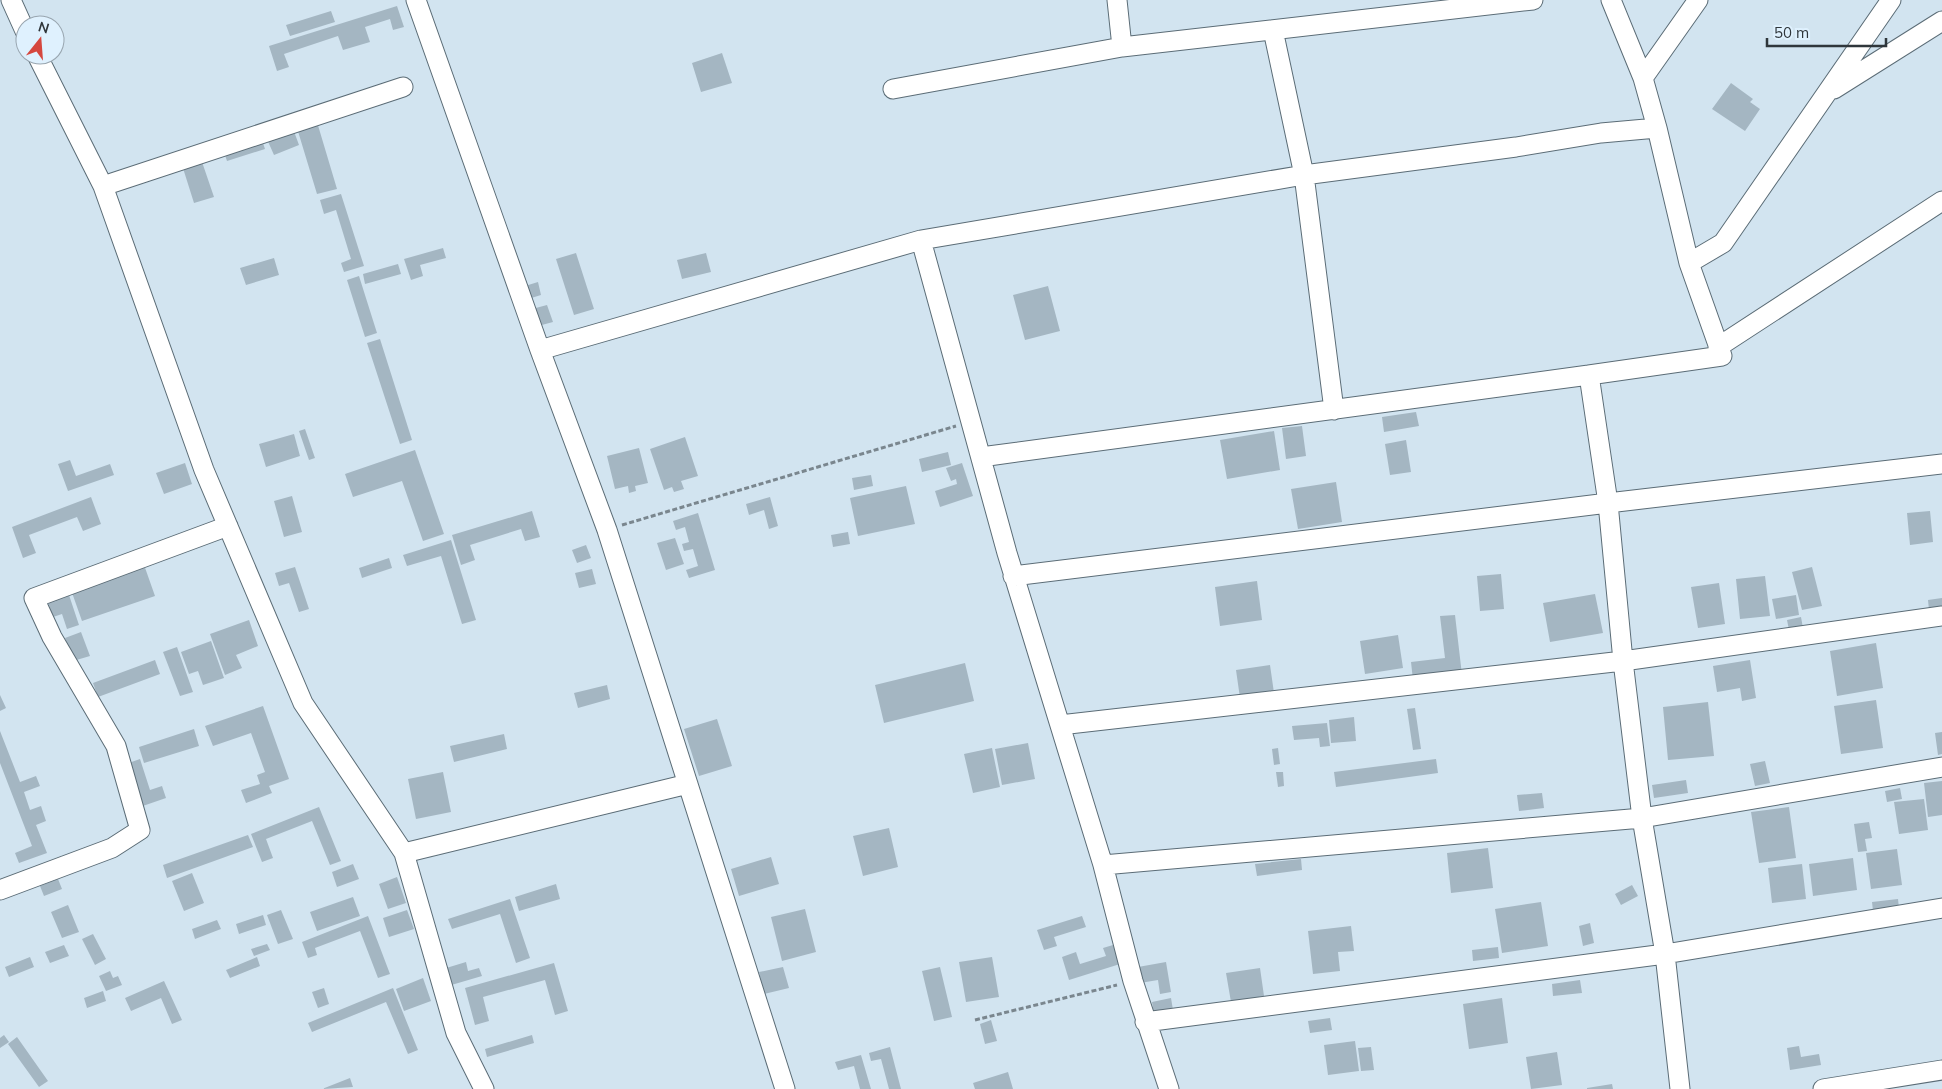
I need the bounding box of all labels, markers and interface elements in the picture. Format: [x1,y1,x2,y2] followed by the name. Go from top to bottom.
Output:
[15,15,65,65] north arrow
[1767,15,1886,47] scale bar
[36,17,51,38] text: N
[1774,23,1809,42] text: 50 m

